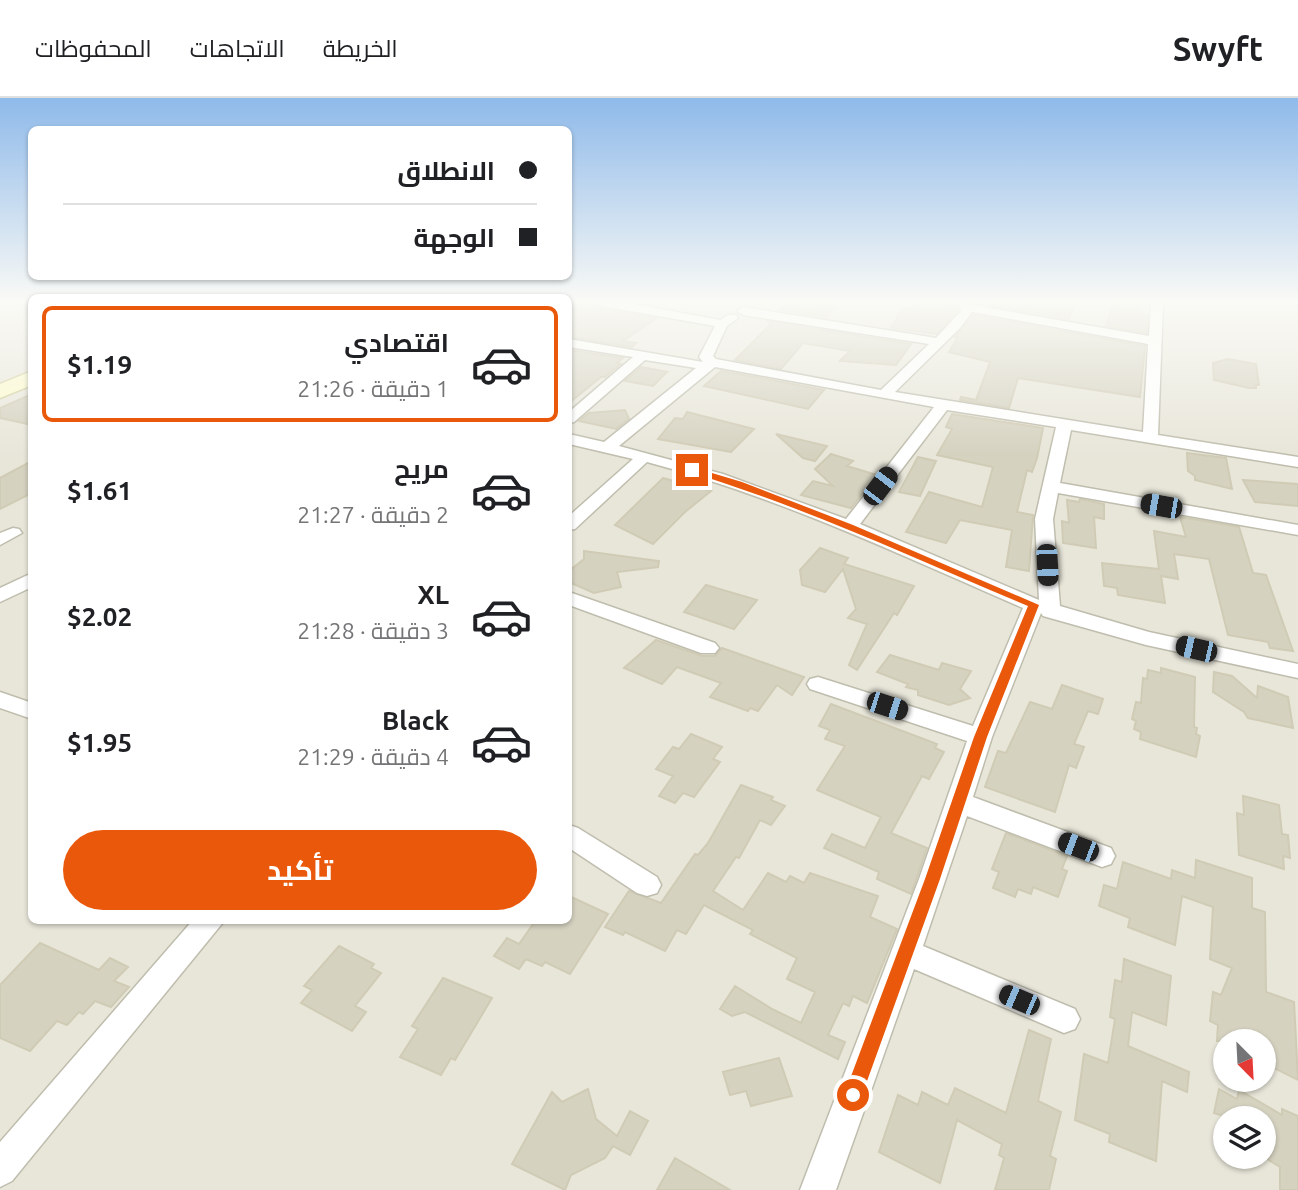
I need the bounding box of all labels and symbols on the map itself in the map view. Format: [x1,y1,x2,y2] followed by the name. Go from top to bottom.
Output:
[676,454,708,486] route end
[859,463,902,509] car
[1139,492,1184,520] car
[1036,543,1059,587] car
[1174,634,1219,664] car
[864,690,911,722] car
[1055,830,1102,864] car
[996,982,1043,1018] car
[1213,1029,1276,1092] north arrow
[837,1079,869,1111] route start

